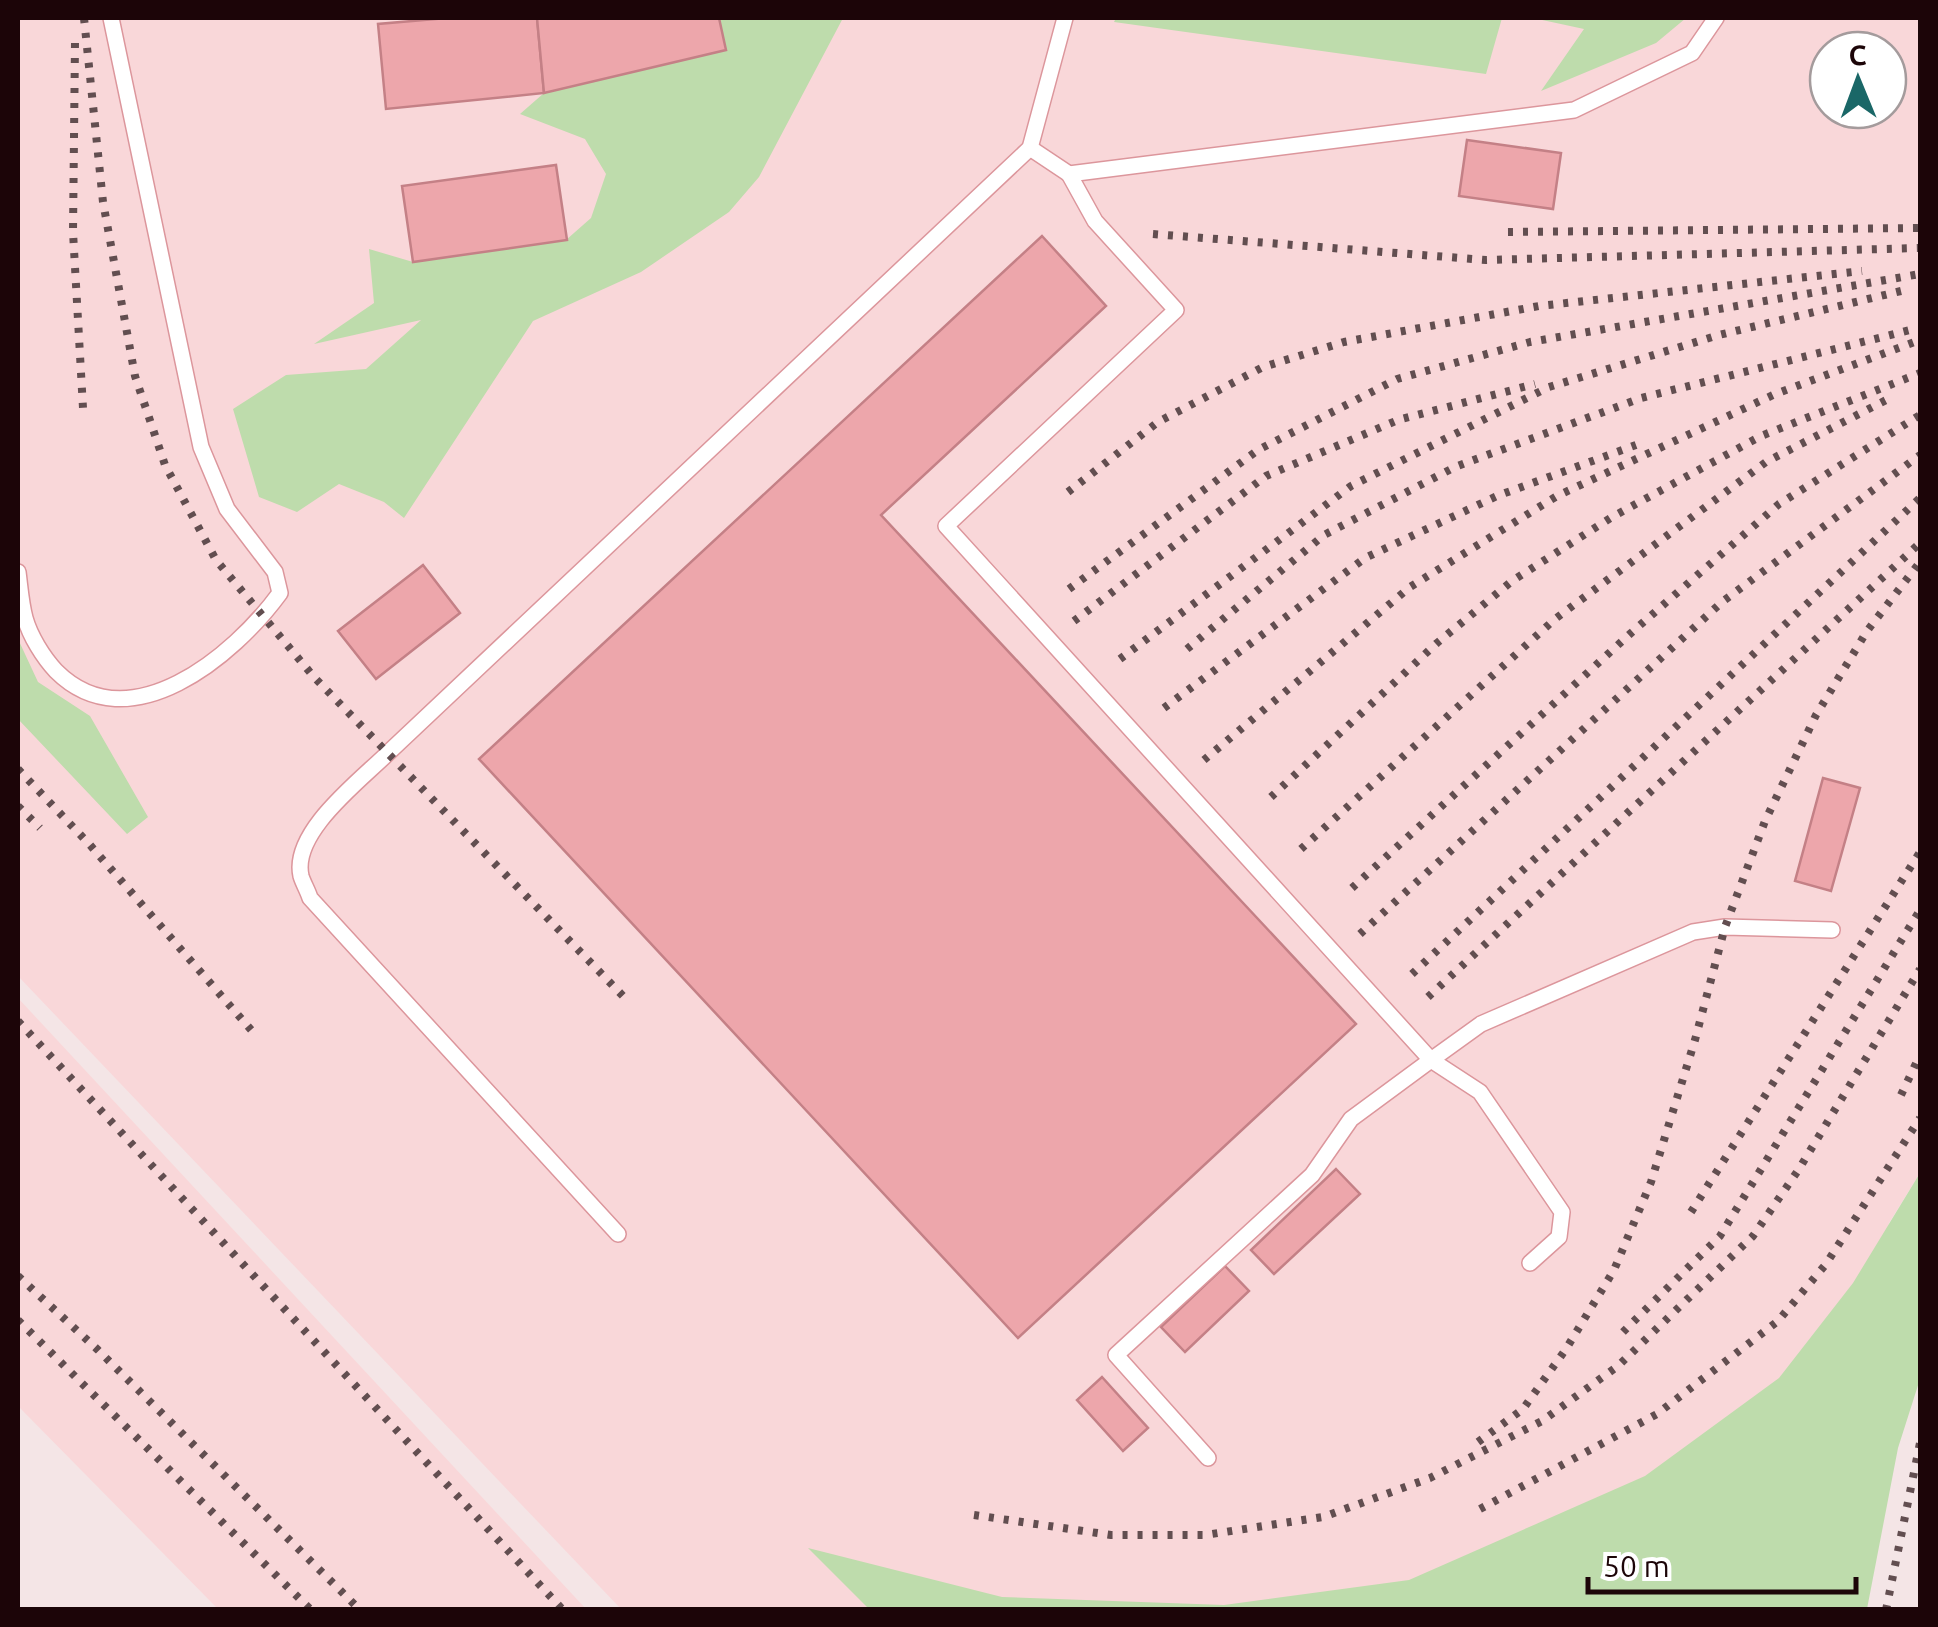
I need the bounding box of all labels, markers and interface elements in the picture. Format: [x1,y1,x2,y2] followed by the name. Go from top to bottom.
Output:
[1808,30,1908,130] north arrow
[1848,39,1867,70] text: С
[1588,1532,1856,1594] scale bar
[1603,1549,1670,1583] text: 50 m

